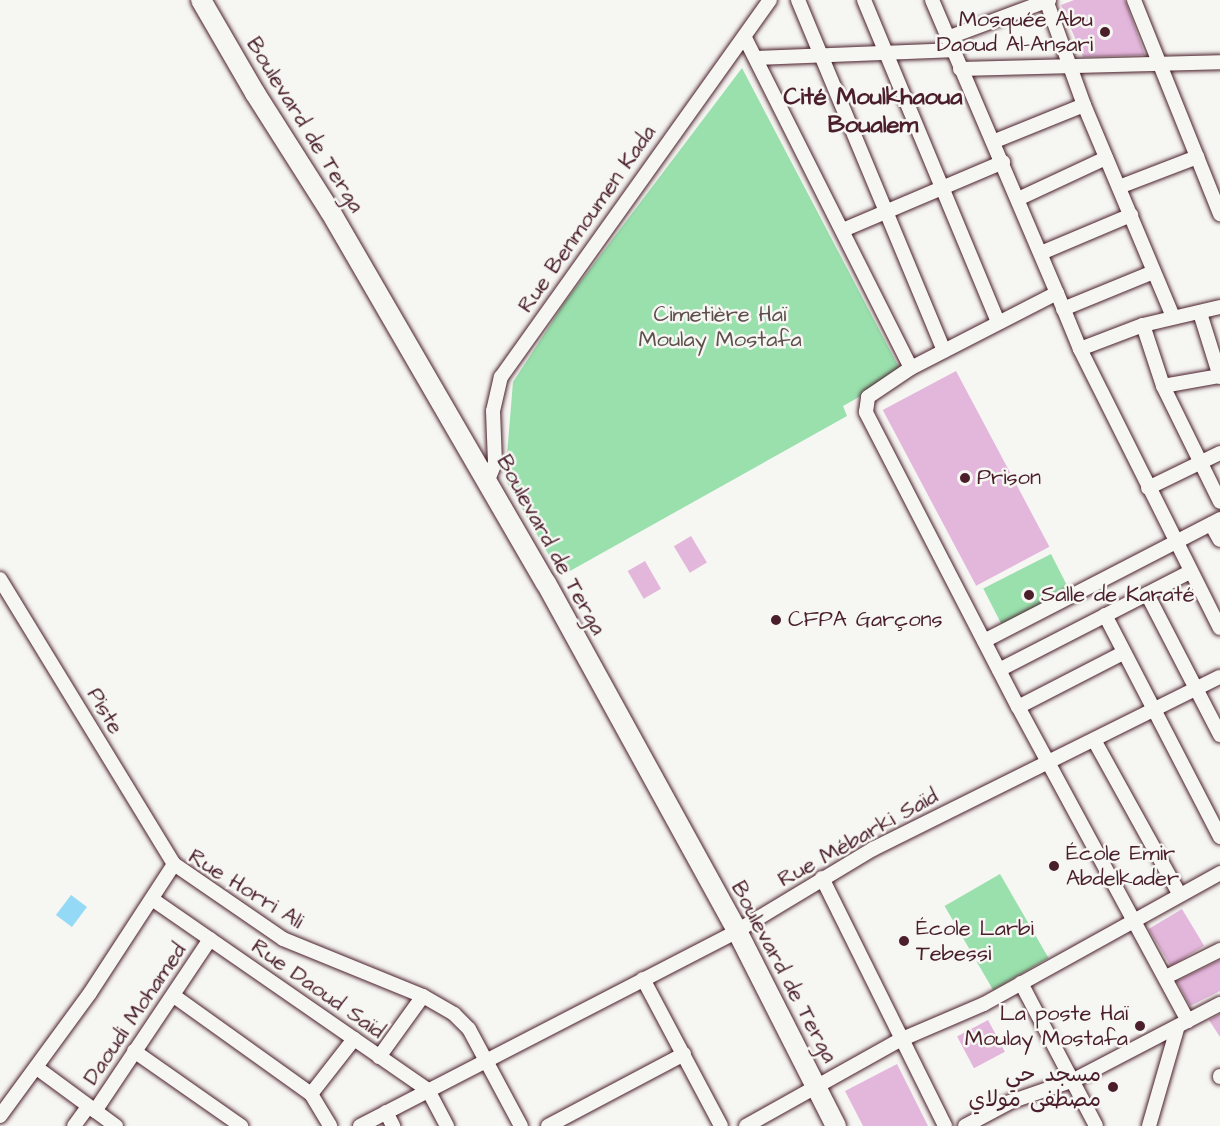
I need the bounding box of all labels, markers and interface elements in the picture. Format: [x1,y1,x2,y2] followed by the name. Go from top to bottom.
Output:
[937,6,1093,57] place label: Mosquée Abu Daoud Al-Ansari
[1098,25,1112,39] marker: Mosquée Abu Daoud Al-Ansari
[240,32,370,218] street label: Boulevard de Terga
[784,84,962,140] district label: Cité Moulkhaoua Boualem
[512,120,662,318] street label: Rue Benmoumen Kada
[638,301,802,352] park label: Cimetière Haï Moulay Mostafa
[491,450,611,640] street label: Boulevard de Terga
[977,465,1041,491] place label: Prison
[958,471,972,485] marker: Prison
[1041,582,1195,608] place label: Salle de Karaté
[1022,588,1036,602] marker: Salle de Karaté
[788,607,943,633] place label: CFPA Garçons
[769,613,783,627] marker: CFPA Garçons
[81,683,129,739] street label: Piste
[773,783,943,893] street label: Rue Mébarki Saïd
[1066,840,1179,891] place label: École Emir Abdelkader
[184,843,308,935] street label: Rue Horri Ali
[1047,859,1061,873] marker: École Emir Abdelkader
[725,877,843,1067] street label: Boulevard de Terga
[916,915,1034,966] place label: École Larbi Tebessi
[246,933,390,1045] street label: Rue Daoud Saïd
[897,934,911,948] marker: École Larbi Tebessi
[78,938,192,1090] street label: Daoudi Mohamed
[965,1000,1128,1052] place label: La poste Haï Moulay Mostafa
[1133,1019,1147,1033] marker: La poste Haï Moulay Mostafa
[969,1061,1101,1112] place label: مسجد حي مصطفى مولاي
[1106,1080,1120,1094] marker: مسجد حي مصطفى مولاي

